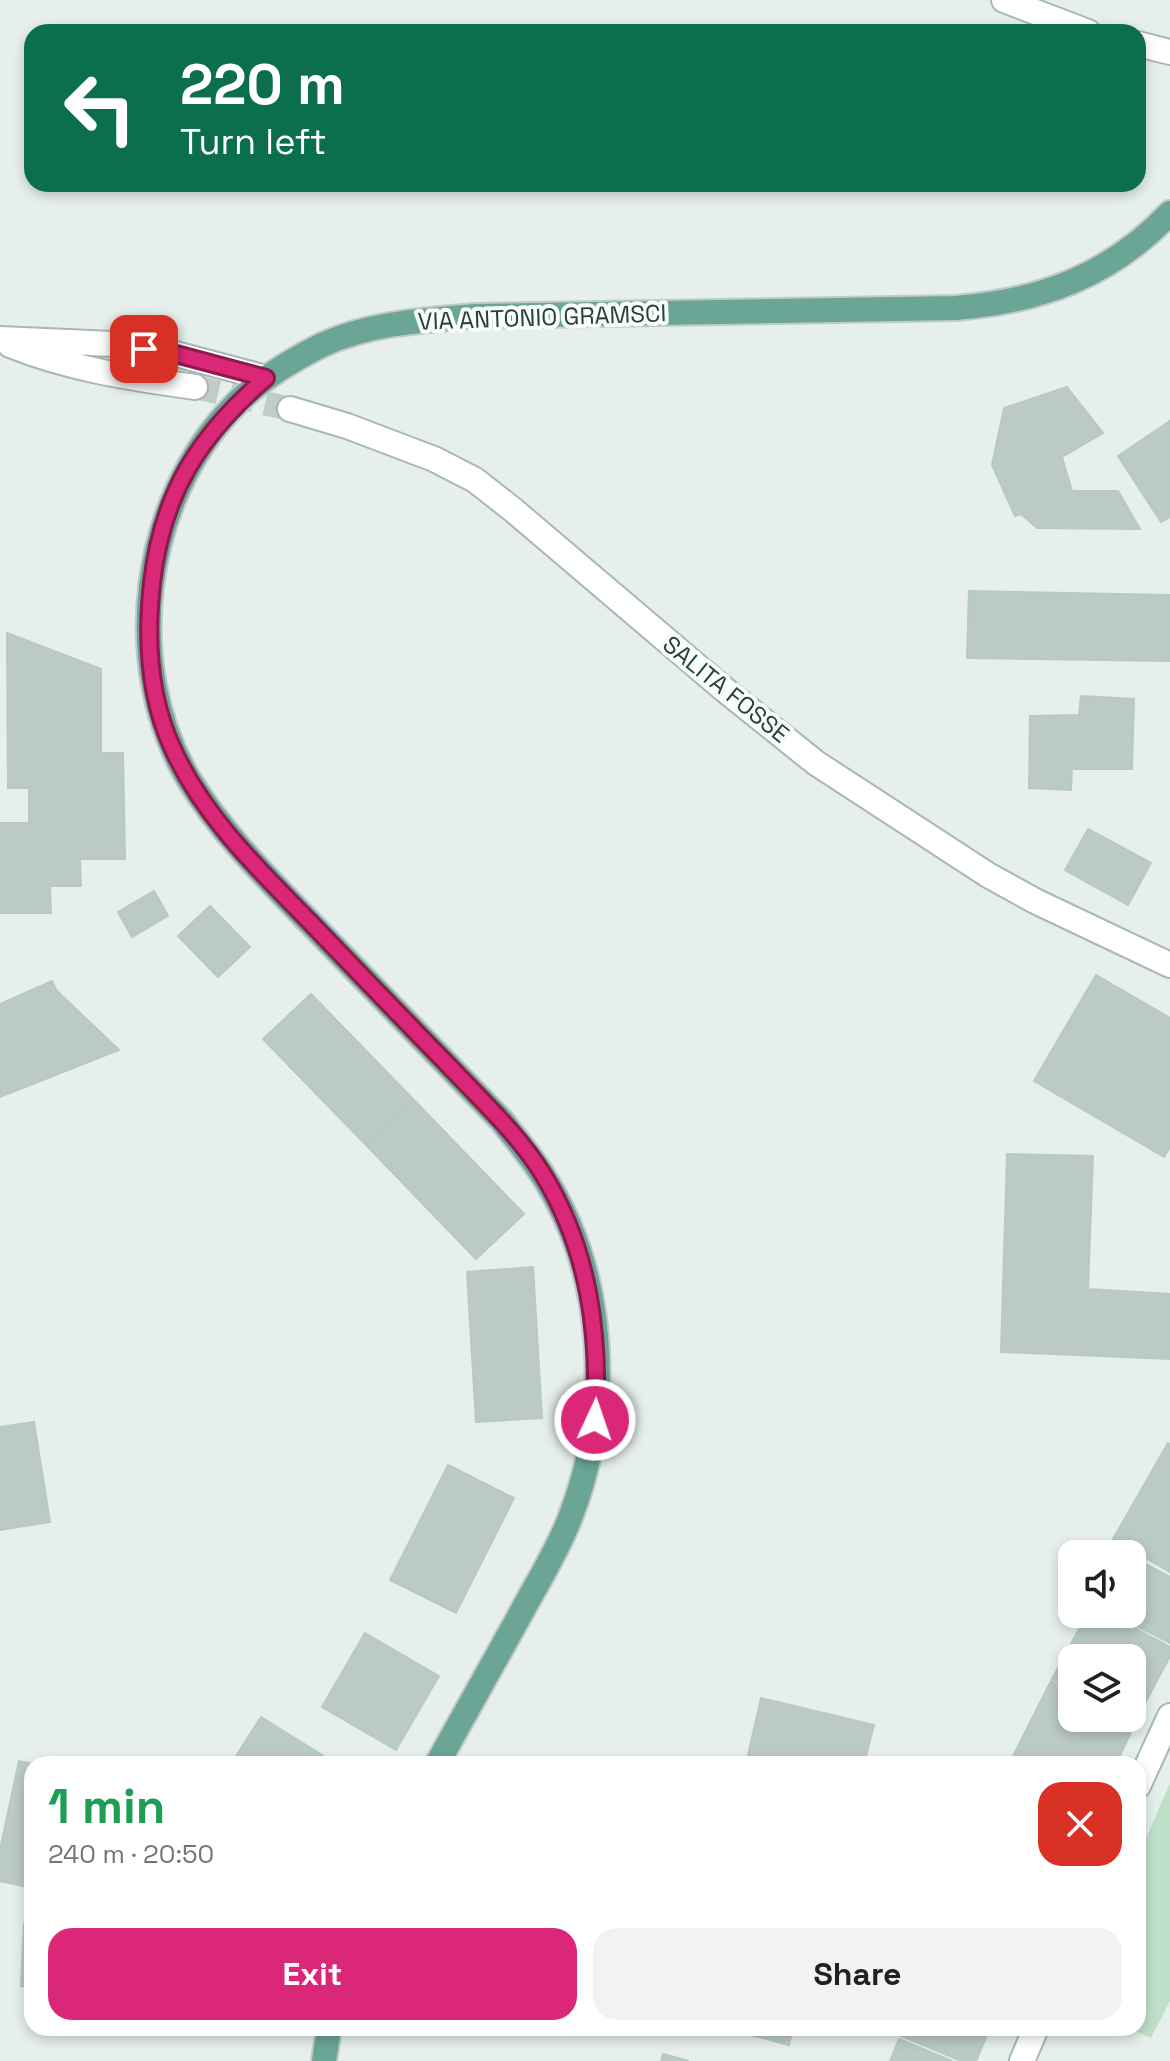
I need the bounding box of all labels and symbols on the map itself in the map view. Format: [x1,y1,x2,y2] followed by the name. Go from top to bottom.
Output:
[417,297,667,337] street label: VIA ANTONIO GRAMSCI
[110,315,178,383] pin
[656,629,796,749] street label: SALITA FOSSE
[553,1378,637,1462] position arrow

